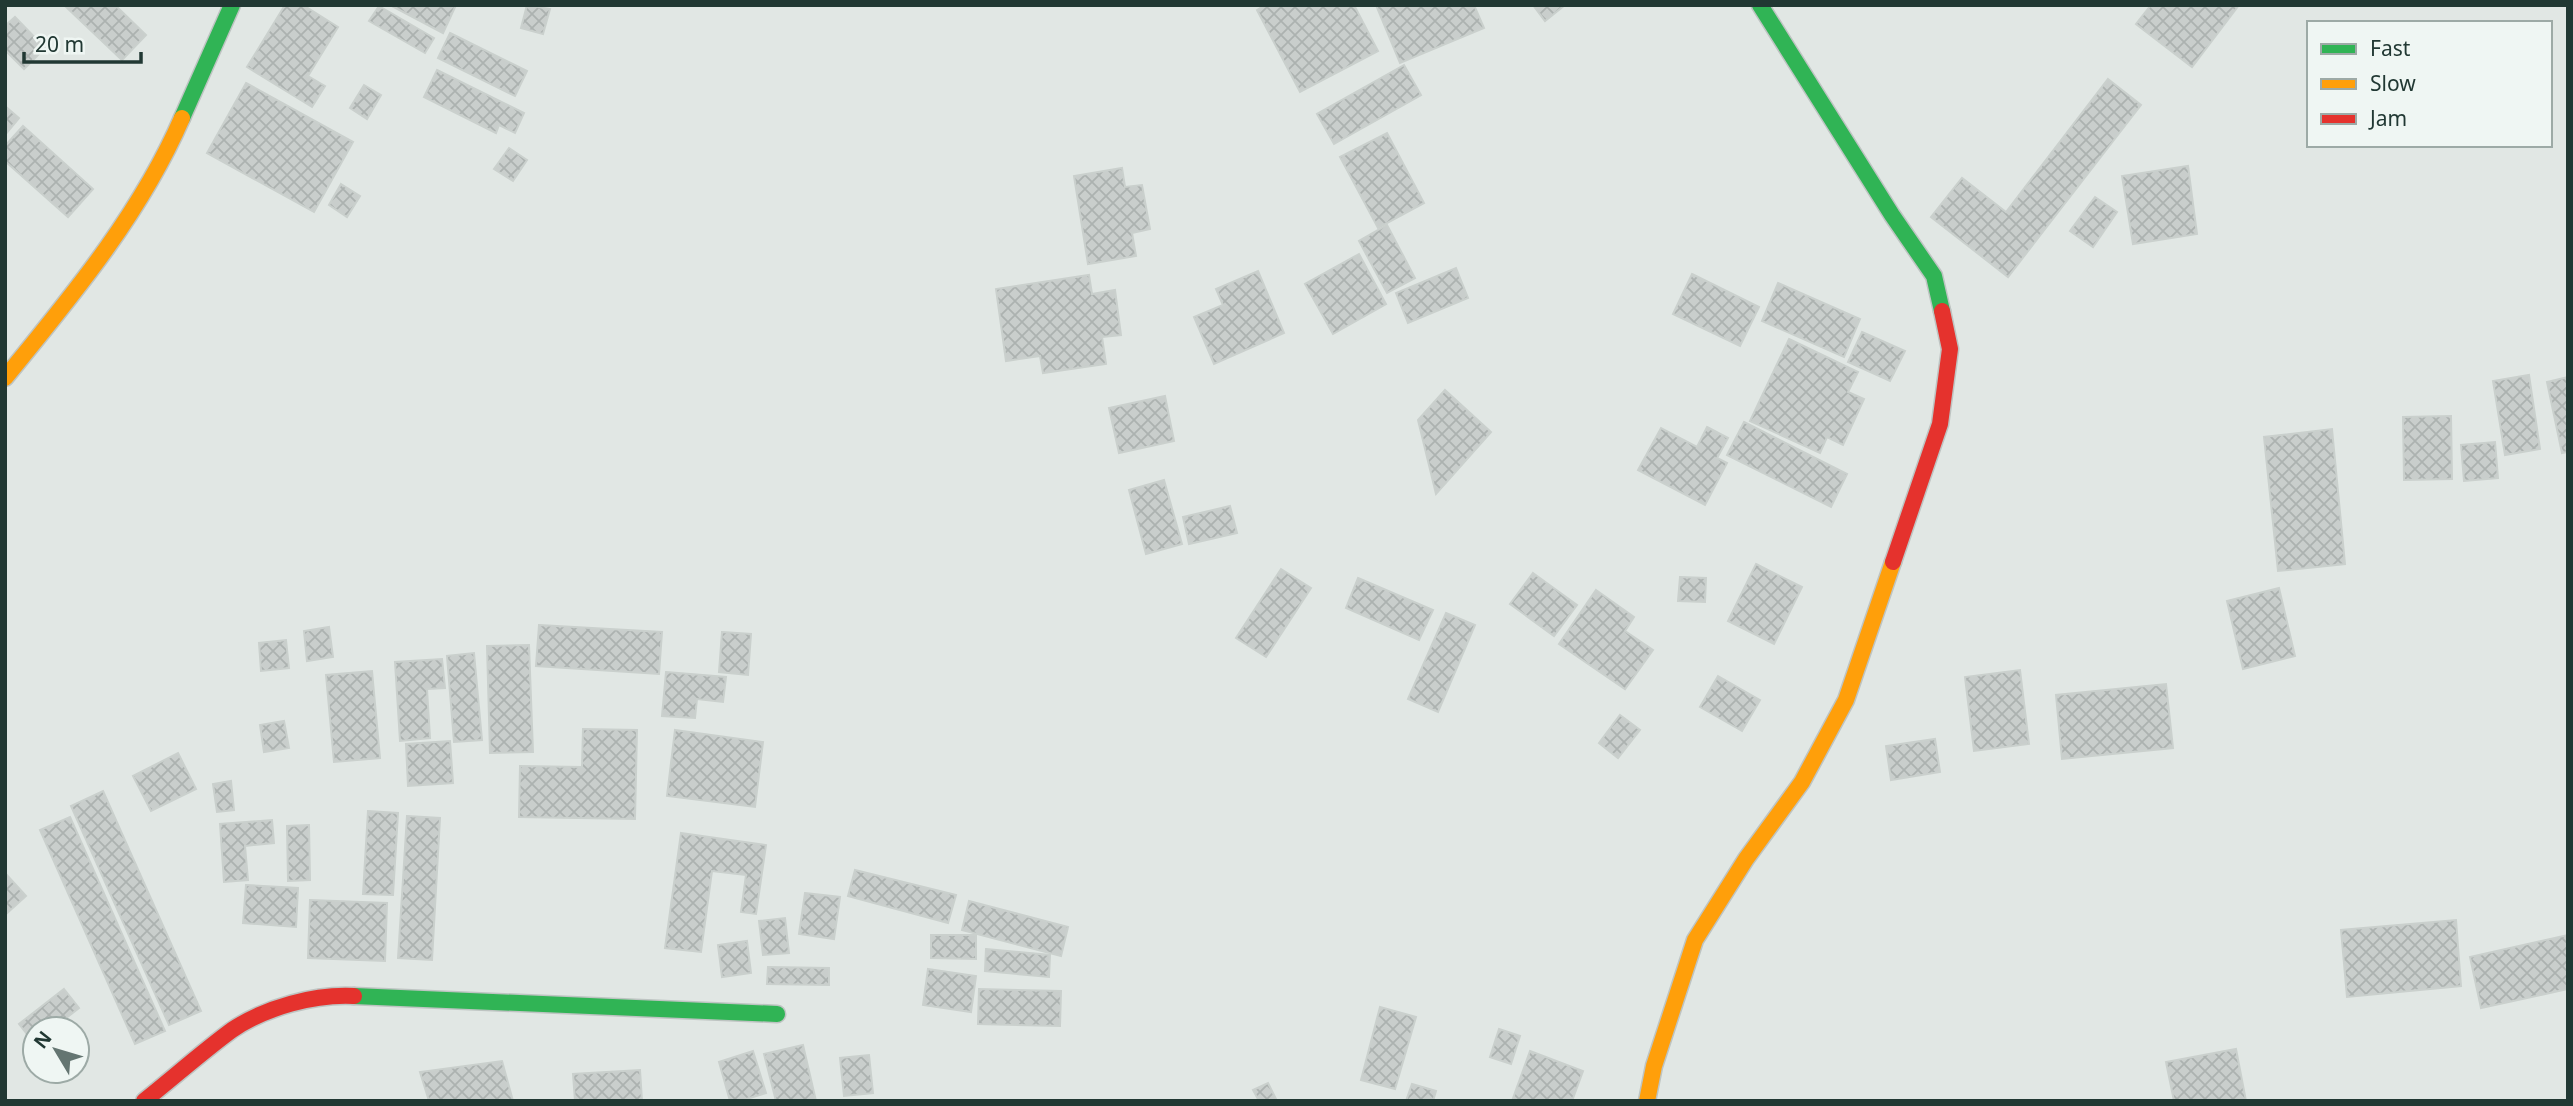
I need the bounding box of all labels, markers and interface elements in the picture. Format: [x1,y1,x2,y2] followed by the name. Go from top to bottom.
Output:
[24,21,142,65] scale bar
[2307,21,2552,147] legend
[35,30,84,58] text: 20 m
[2370,34,2411,62] text: Fast
[2370,69,2416,97] text: Slow
[2368,104,2407,132] text: Jam
[21,1015,91,1085] north arrow
[28,1025,58,1054] text: N

